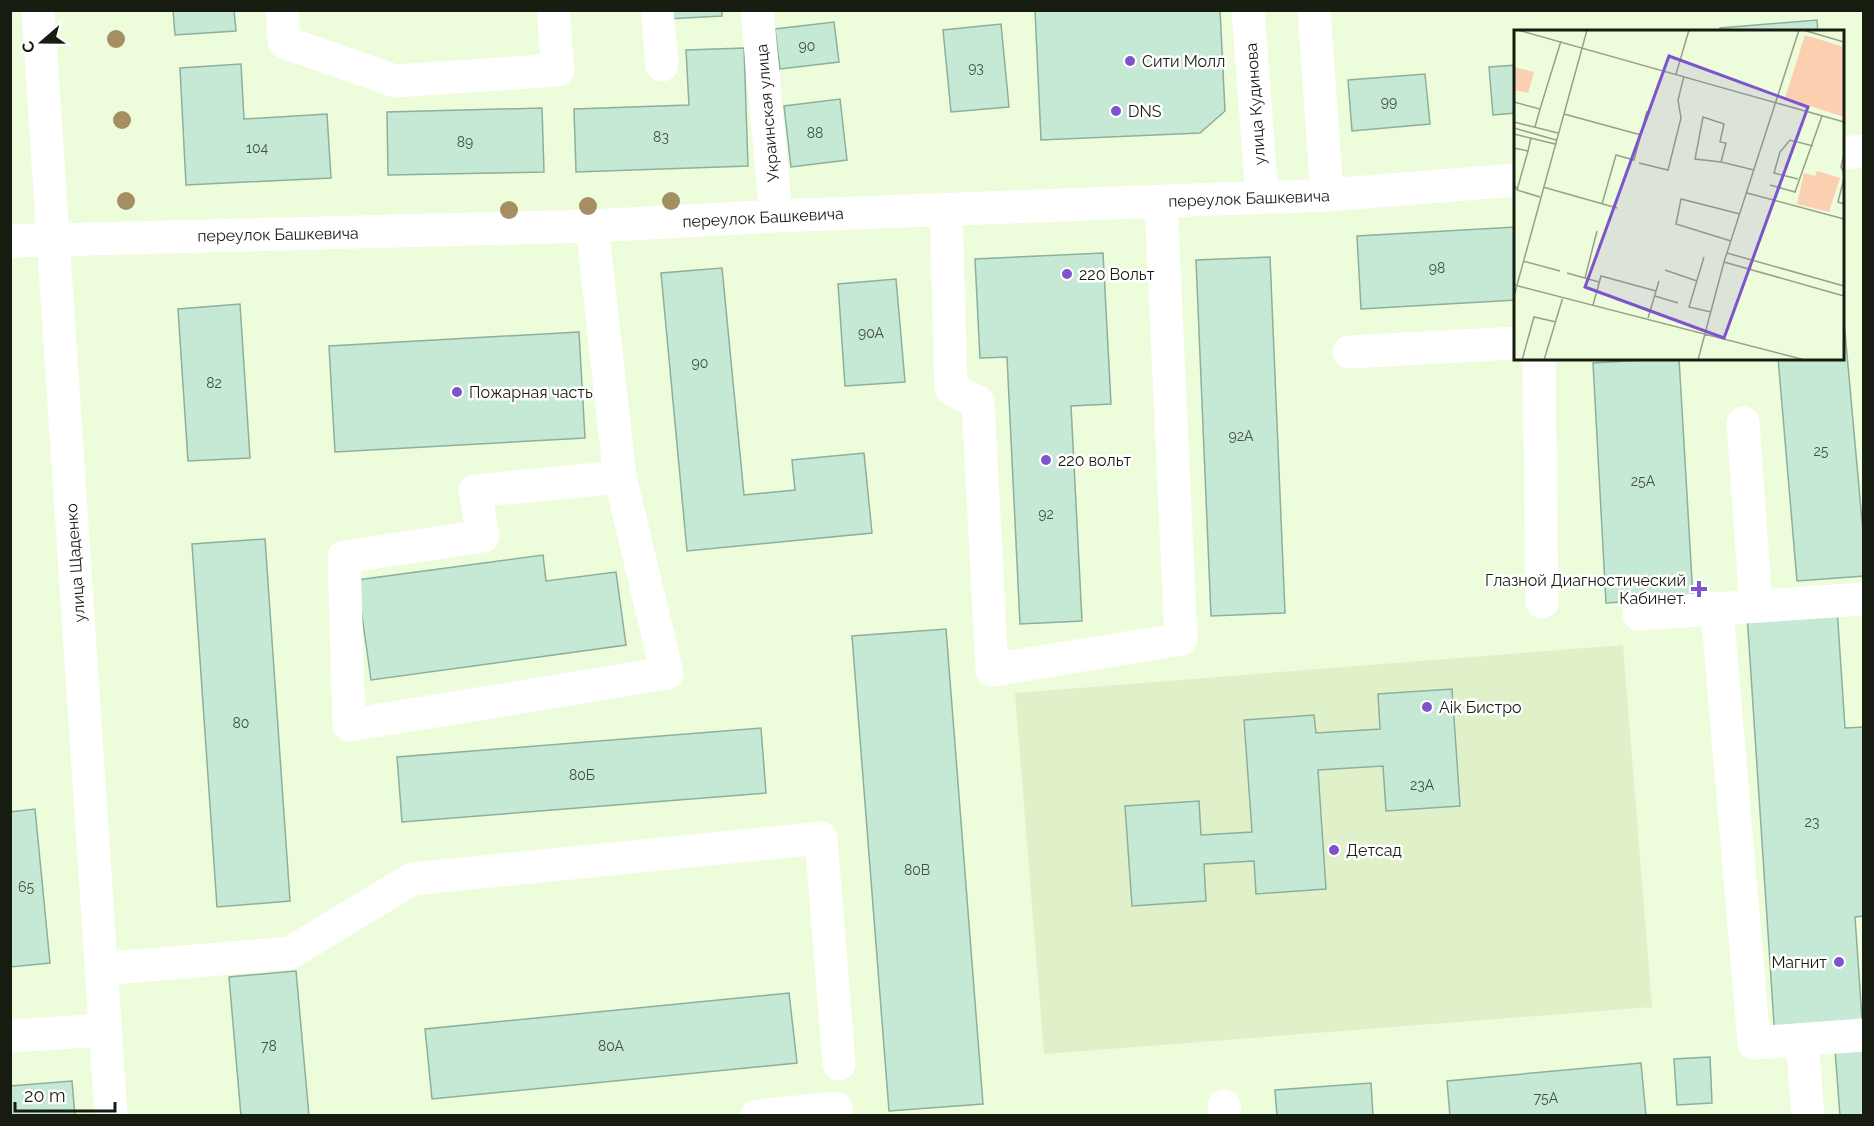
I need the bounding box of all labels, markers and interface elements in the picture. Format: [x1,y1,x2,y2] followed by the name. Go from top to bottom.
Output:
[12,12,72,72] north arrow
[1514,30,1844,360] inset map
[799,38,815,54] house number: 90
[18,39,39,55] text: С
[1242,42,1269,166] street label: улица Кудинова
[752,43,783,183] street label: Украинская улица
[1142,52,1225,71] place label: Сити Молл
[1123,54,1137,68] marker: Сити Молл
[968,60,984,76] house number: 93
[1381,94,1397,110] house number: 99
[1128,102,1162,121] place label: DNS
[1109,104,1123,118] marker: DNS
[807,125,823,141] house number: 88
[653,129,669,145] house number: 83
[457,134,473,150] house number: 89
[246,140,268,156] house number: 104
[1168,186,1330,211] street label: переулок Башкевича
[682,204,844,231] street label: переулок Башкевича
[197,224,359,245] street label: переулок Башкевича
[1429,260,1445,276] house number: 98
[1079,265,1155,284] place label: 220 Вольт
[1060,267,1074,281] marker: 220 Вольт
[858,325,885,341] house number: 90А
[692,355,708,371] house number: 90
[206,375,222,391] house number: 82
[469,383,593,402] place label: Пожарная часть
[450,385,464,399] marker: Пожарная часть
[1229,428,1254,444] house number: 92А
[1814,443,1829,459] house number: 25
[1058,451,1132,470] place label: 220 вольт
[1039,453,1053,467] marker: 220 вольт
[1631,473,1656,489] house number: 25А
[62,503,89,623] street label: улица Щаденко
[1038,506,1054,522] house number: 92
[1485,571,1686,608] place label: Глазной Диагностический Кабинет.
[1690,580,1708,598] marker: Глазной Диагностический Кабинет.
[1439,698,1522,717] place label: Aik Бистро
[1420,700,1434,714] marker: Aik Бистро
[233,715,249,731] house number: 80
[569,767,595,783] house number: 80Б
[1410,777,1435,793] house number: 23А
[1805,814,1819,830] house number: 23
[1346,841,1402,860] place label: Детсад
[1327,843,1341,857] marker: Детсад
[904,862,930,878] house number: 80В
[18,879,34,895] house number: 65
[1771,953,1827,972] place label: Магнит
[1832,955,1846,969] marker: Магнит
[261,1038,277,1054] house number: 78
[598,1038,625,1054] house number: 80А
[15,1075,116,1113] scale bar
[24,1085,66,1106] text: 20 m
[1534,1090,1559,1106] house number: 75А

